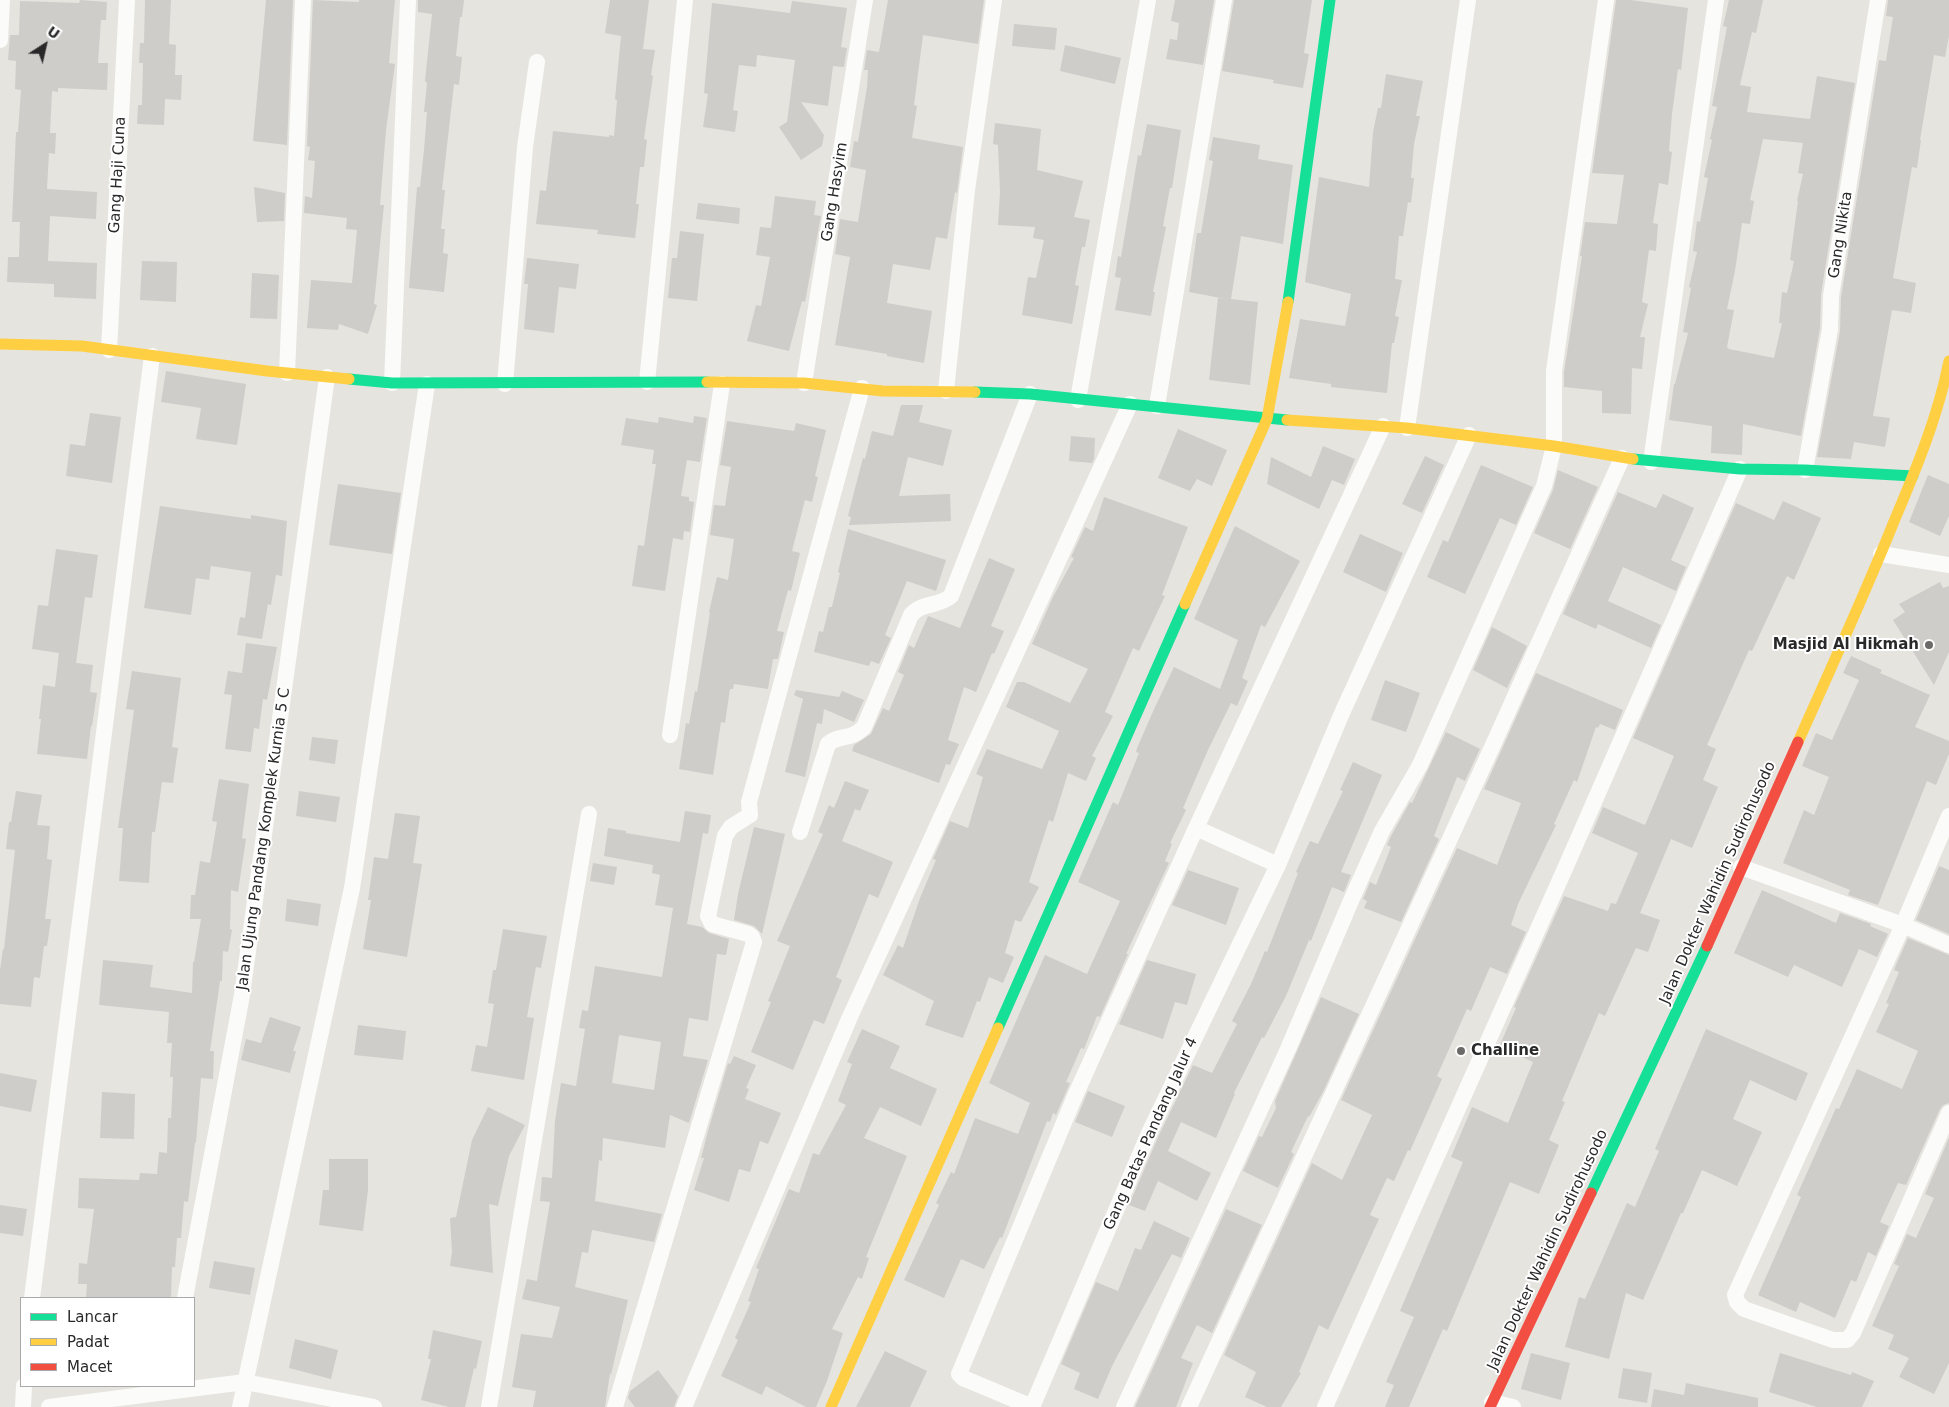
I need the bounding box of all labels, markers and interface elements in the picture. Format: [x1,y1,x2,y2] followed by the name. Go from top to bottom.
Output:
[20,20,70,70] north arrow
[44,23,63,43] text: U
[106,116,130,234] street label: Gang Haji Cuna
[818,141,852,243] street label: Gang Hasyim
[1825,190,1857,280] street label: Gang Nikita
[1773,636,1919,654] place label: Masjid Al Hikmah
[1923,639,1935,651] marker: Masjid Al Hikmah
[234,687,294,991] street label: Jalan Ujung Pandang Komplek Kurnia 5 C
[1656,759,1780,1007] street label: Jalan Dokter Wahidin Sudirohusodo
[1100,1035,1202,1233] street label: Gang Batas Pandang Jalur 4
[1471,1042,1539,1060] place label: Challine
[1455,1045,1467,1057] marker: Challine
[1484,1127,1612,1373] street label: Jalan Dokter Wahidin Sudirohusodo
[20,1297,195,1387] legend
[67,1308,118,1326] text: Lancar
[67,1333,109,1351] text: Padat
[67,1358,113,1376] text: Macet

